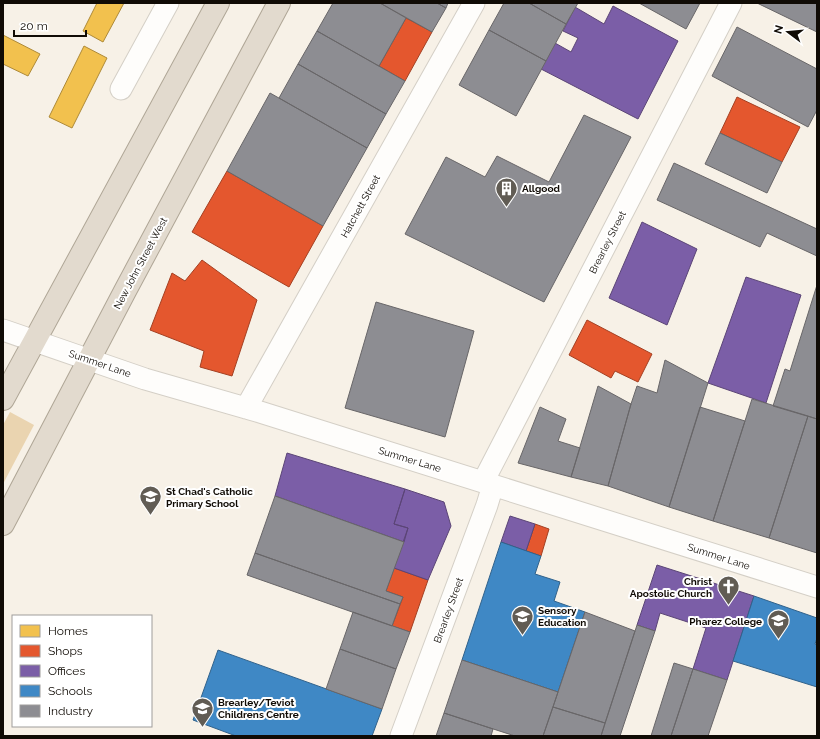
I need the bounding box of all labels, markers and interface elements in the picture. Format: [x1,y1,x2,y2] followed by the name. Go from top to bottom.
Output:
[14,12,86,38] scale bar
[768,12,808,52] north arrow
[20,19,48,33] text: 20 m
[771,24,786,35] text: N
[339,172,383,240] street label: Hatchett Street
[493,175,519,208] building icon: Allgood
[522,183,560,194] place label: Allgood
[587,209,628,275] street label: Brearley Street
[112,215,170,311] street label: New John Street West
[67,348,133,379] street label: Summer Lane
[377,445,443,474] street label: Summer Lane
[137,484,163,517] school or university icon: St Chad's Catholic Primary School
[166,486,253,509] place label: St Chad's Catholic Primary School
[686,541,752,572] street label: Summer Lane
[715,574,741,607] church icon: Christ Apostolic Church
[432,575,466,644] street label: Brearley Street
[630,576,712,599] place label: Christ Apostolic Church
[510,603,536,636] school or university icon: Sensory Education
[538,605,586,628] place label: Sensory Education
[765,608,791,641] school or university icon: Pharez College
[12,615,152,727] legend
[689,616,762,627] place label: Pharez College
[48,624,88,638] text: Homes
[48,644,83,658] text: Shops
[48,664,85,678] text: Offices
[48,684,92,698] text: Schools
[189,695,215,728] school or university icon: Brearley/Teviot Childrens Centre
[218,697,299,720] place label: Brearley/Teviot Childrens Centre
[48,704,94,718] text: Industry

